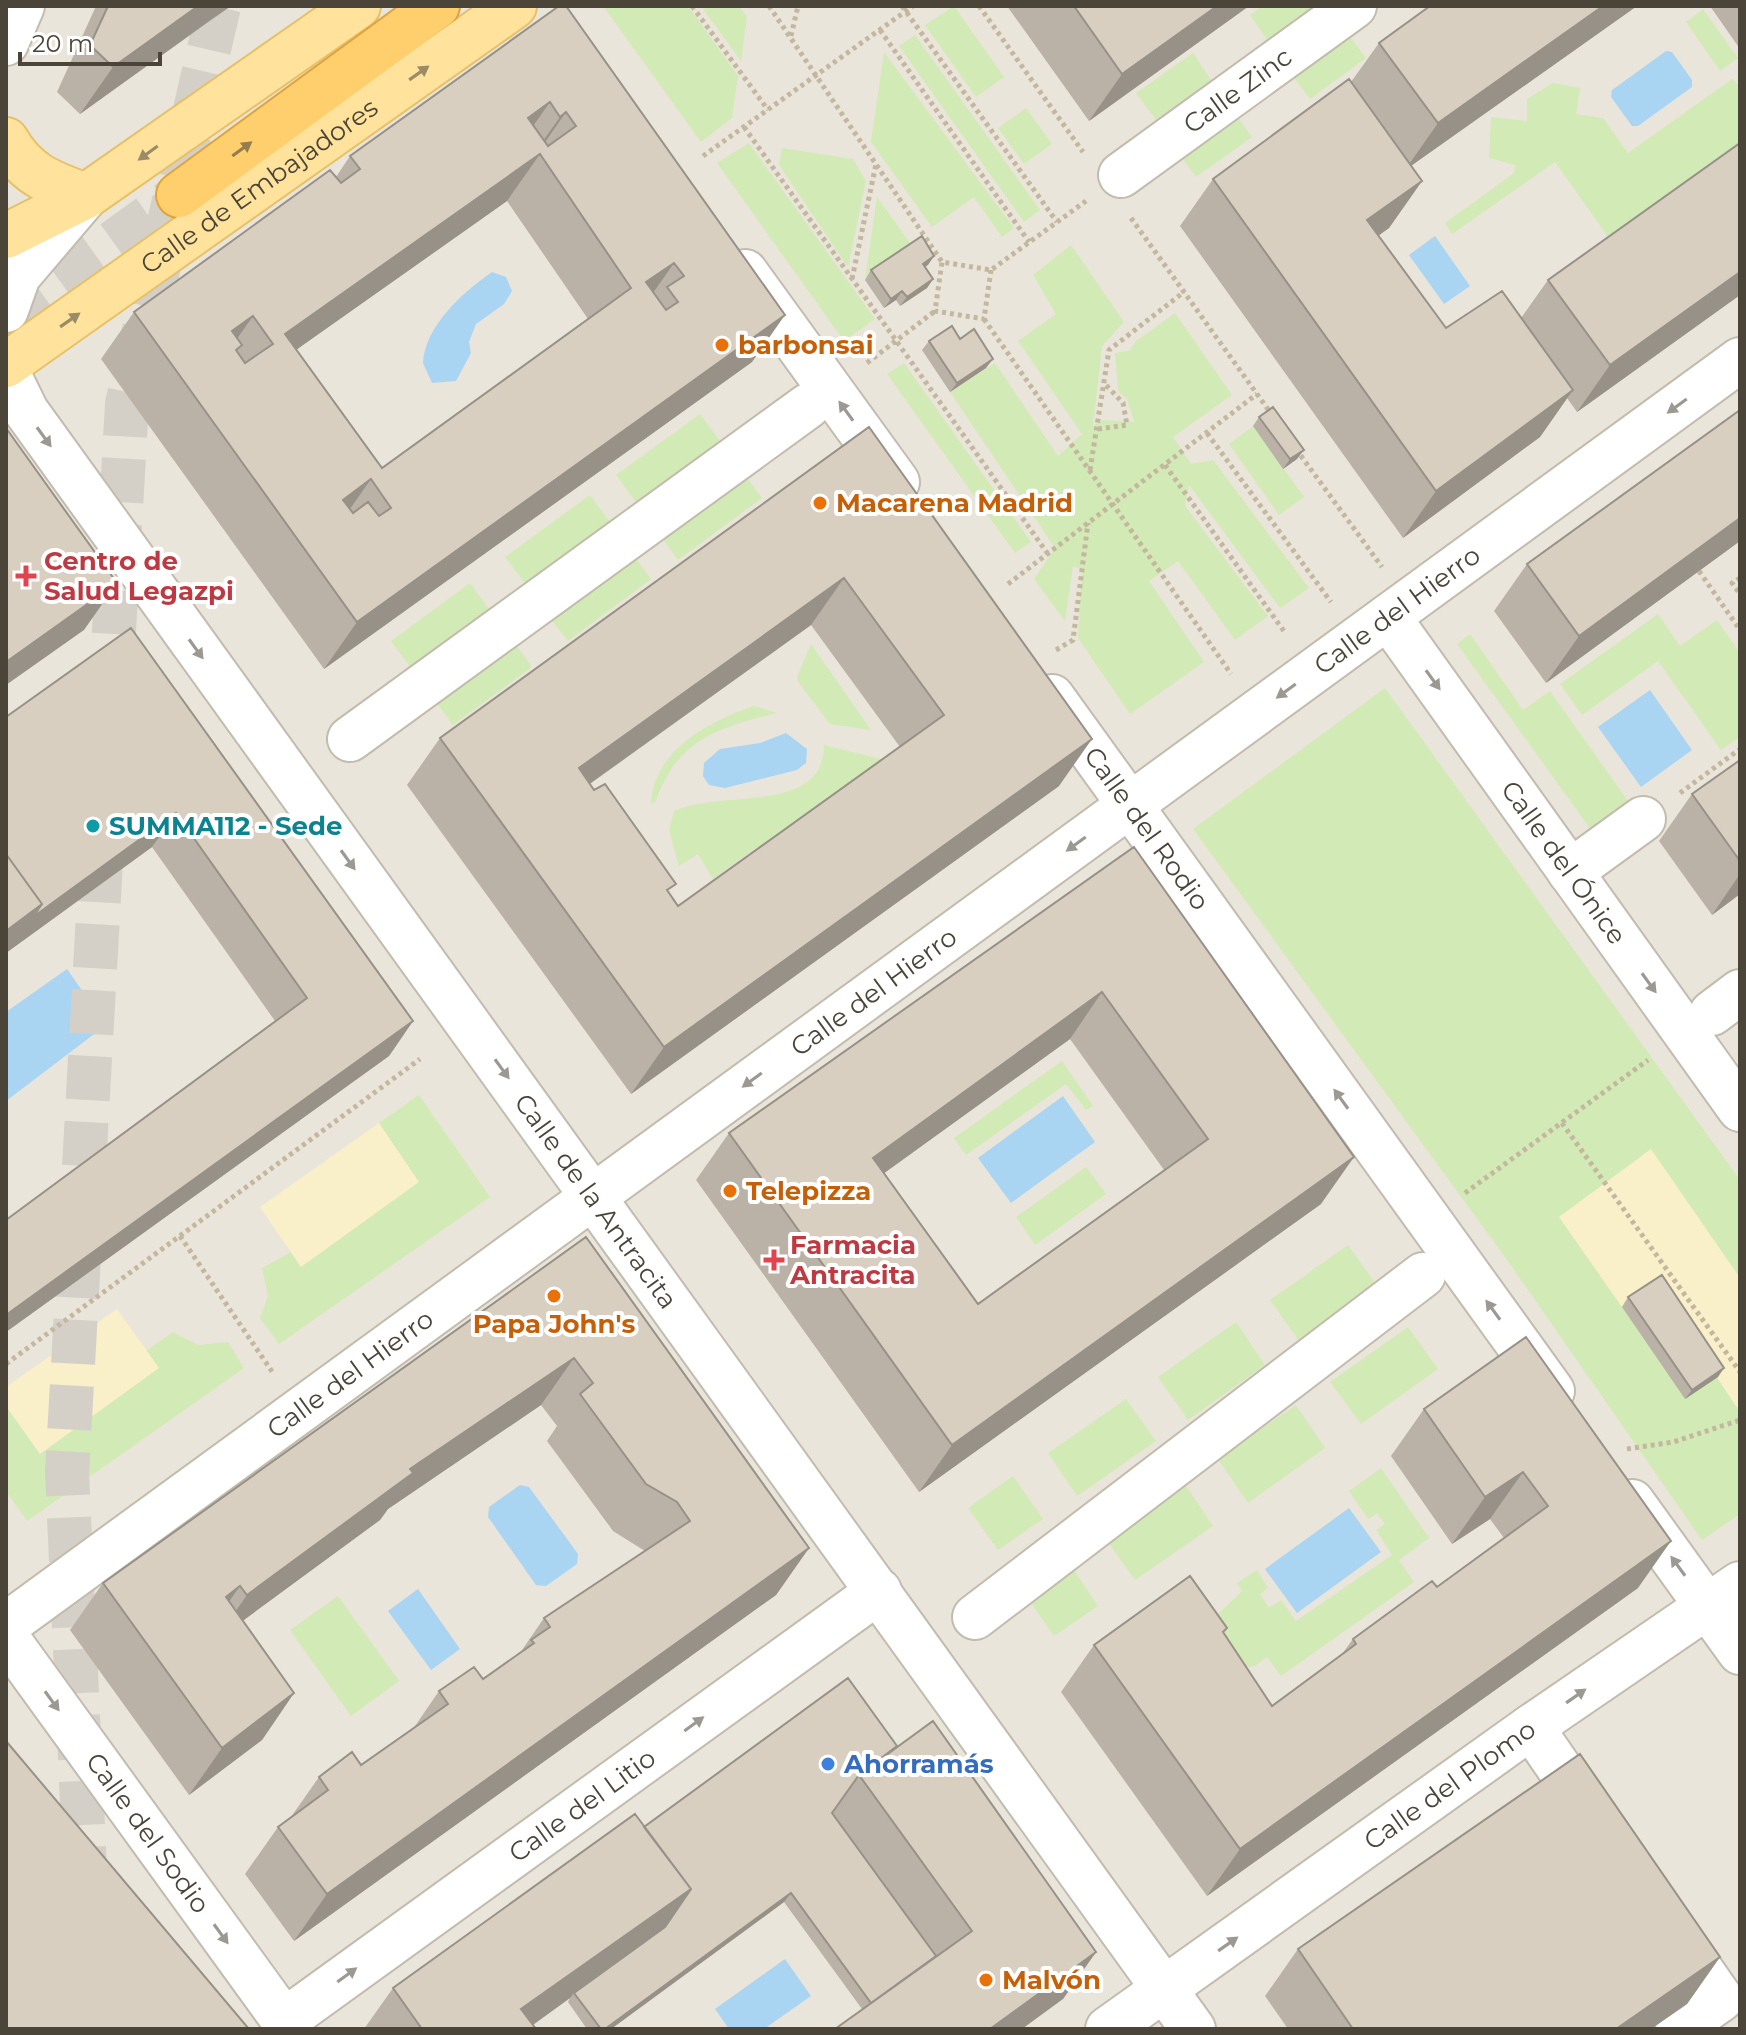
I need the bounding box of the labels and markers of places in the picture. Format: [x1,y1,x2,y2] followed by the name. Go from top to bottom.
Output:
[738,329,873,361] place label: barbonsai
[713,336,731,354] marker: barbonsai
[836,487,1073,519] place label: Macarena Madrid
[811,494,829,512] marker: Macarena Madrid
[44,545,234,607] place label: Centro de Salud Legazpi
[15,565,37,587] marker: Centro de Salud Legazpi
[109,810,342,842] place label: SUMMA112 - Sede
[84,817,102,835] marker: SUMMA112 - Sede
[746,1175,871,1207] place label: Telepizza
[721,1182,739,1200] marker: Telepizza
[789,1229,916,1291] place label: Farmacia Antracita
[765,1251,783,1269] marker: Farmacia Antracita
[545,1287,563,1305] marker: Papa John's
[473,1308,635,1340] place label: Papa John's
[843,1748,994,1780] place label: Ahorramás
[819,1755,837,1773] marker: Ahorramás
[1002,1964,1101,1996] place label: Malvón
[977,1971,995,1989] marker: Malvón

